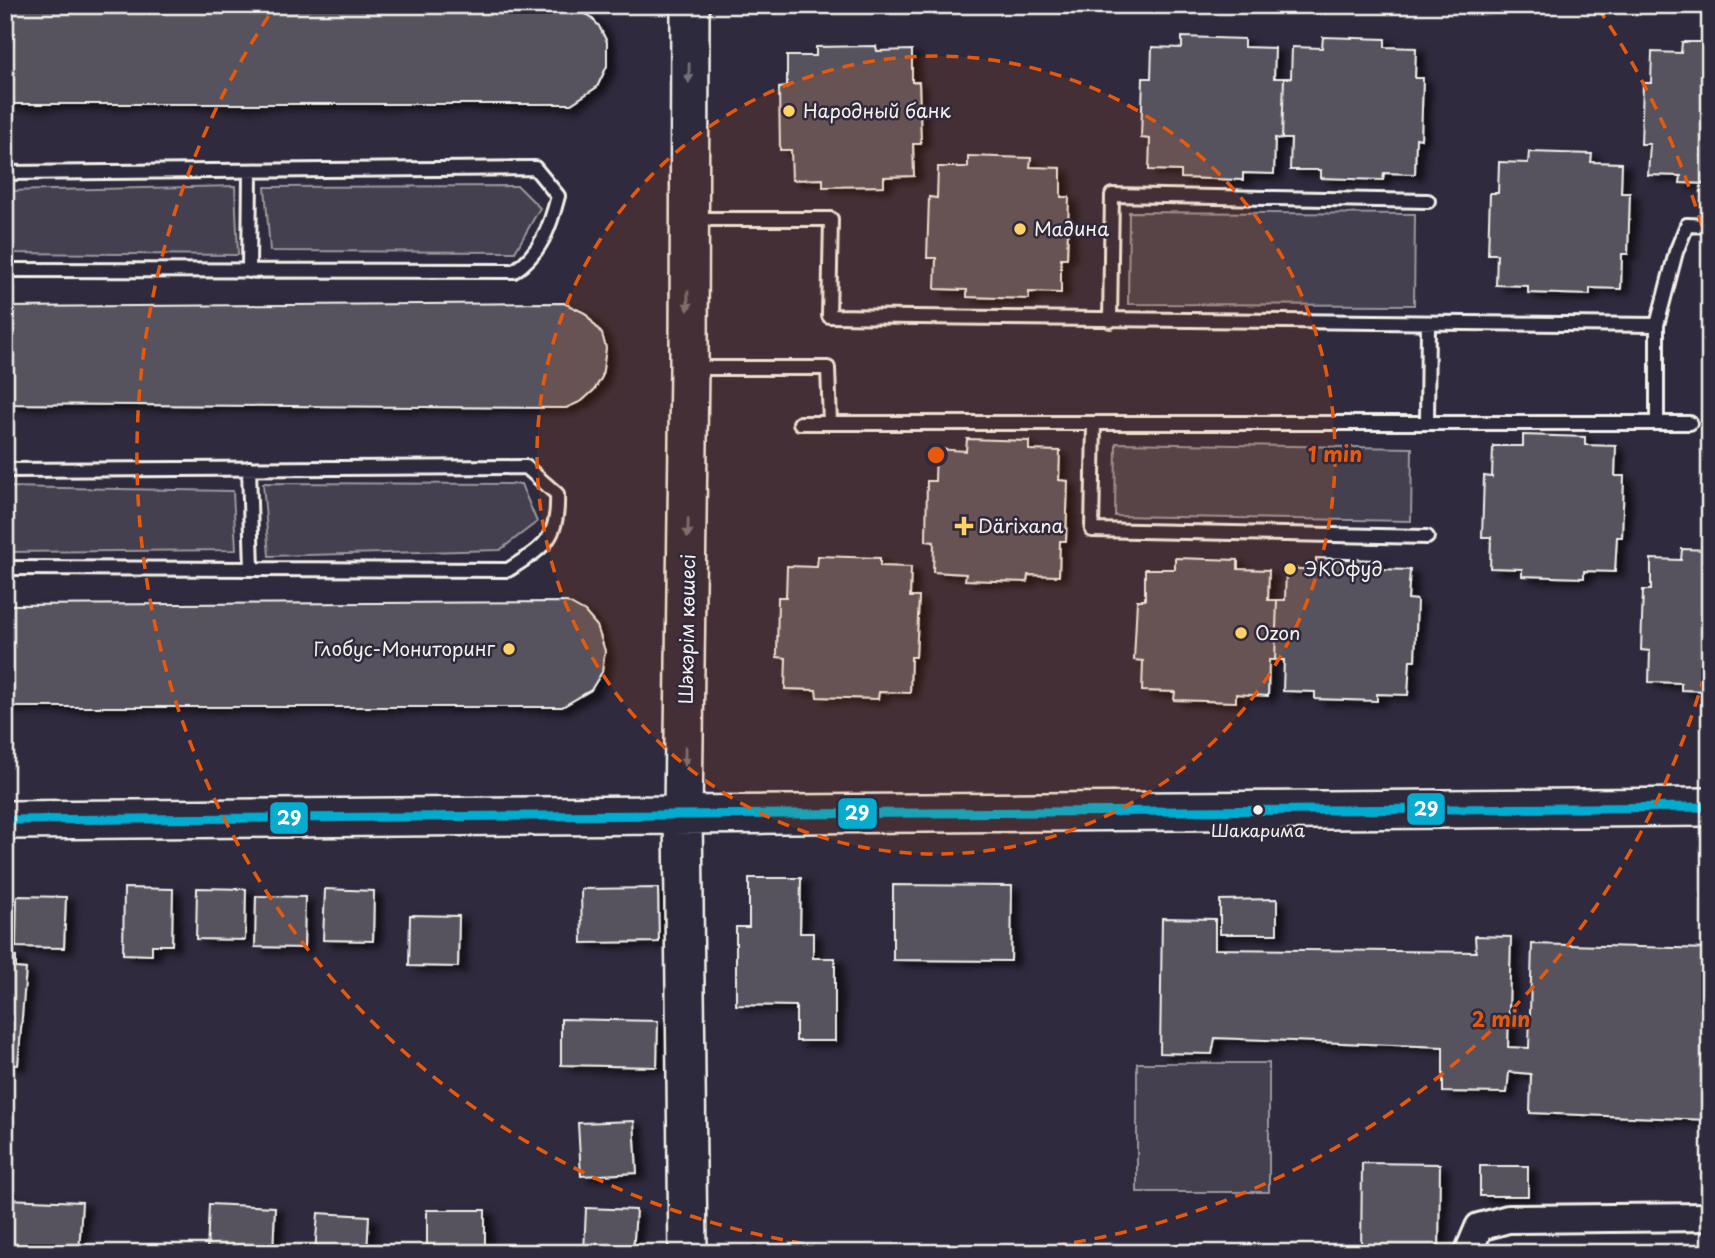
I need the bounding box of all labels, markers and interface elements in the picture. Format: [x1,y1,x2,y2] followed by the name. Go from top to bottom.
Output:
[683,63,695,85] one-way arrow
[803,96,952,124] place label: Народный банк
[781,103,797,119] marker: Народный банк
[1034,214,1109,242] place label: Мадина
[1012,221,1028,237] marker: Мадина
[683,290,694,312] one-way arrow
[1308,437,1362,469] text: 1 min
[924,443,948,467] centre of rings
[978,511,1064,539] place label: Därixana
[682,518,694,540] one-way arrow
[956,518,972,534] marker: Därixana
[671,554,701,704] street label: Шәкәрім көшесі
[1304,554,1383,582] place label: ЭКОфуд
[1282,561,1298,577] marker: ЭКОфуд
[1255,618,1300,646] place label: Ozon
[1233,625,1249,641] marker: Ozon
[313,634,496,662] place label: Глобус-Мониторинг
[501,641,517,657] marker: Глобус-Мониторинг
[679,745,691,767] one-way arrow
[1406,792,1446,826] line badge: 29
[1414,794,1438,822] text: 29
[837,797,878,830] line badge: 29
[845,798,869,826] text: 29
[269,801,309,835] line badge: 29
[277,803,301,831] text: 29
[1251,803,1265,817] marker: Шакарима
[1211,817,1305,843] place label: Шакарима
[1472,1002,1530,1034] text: 2 min

